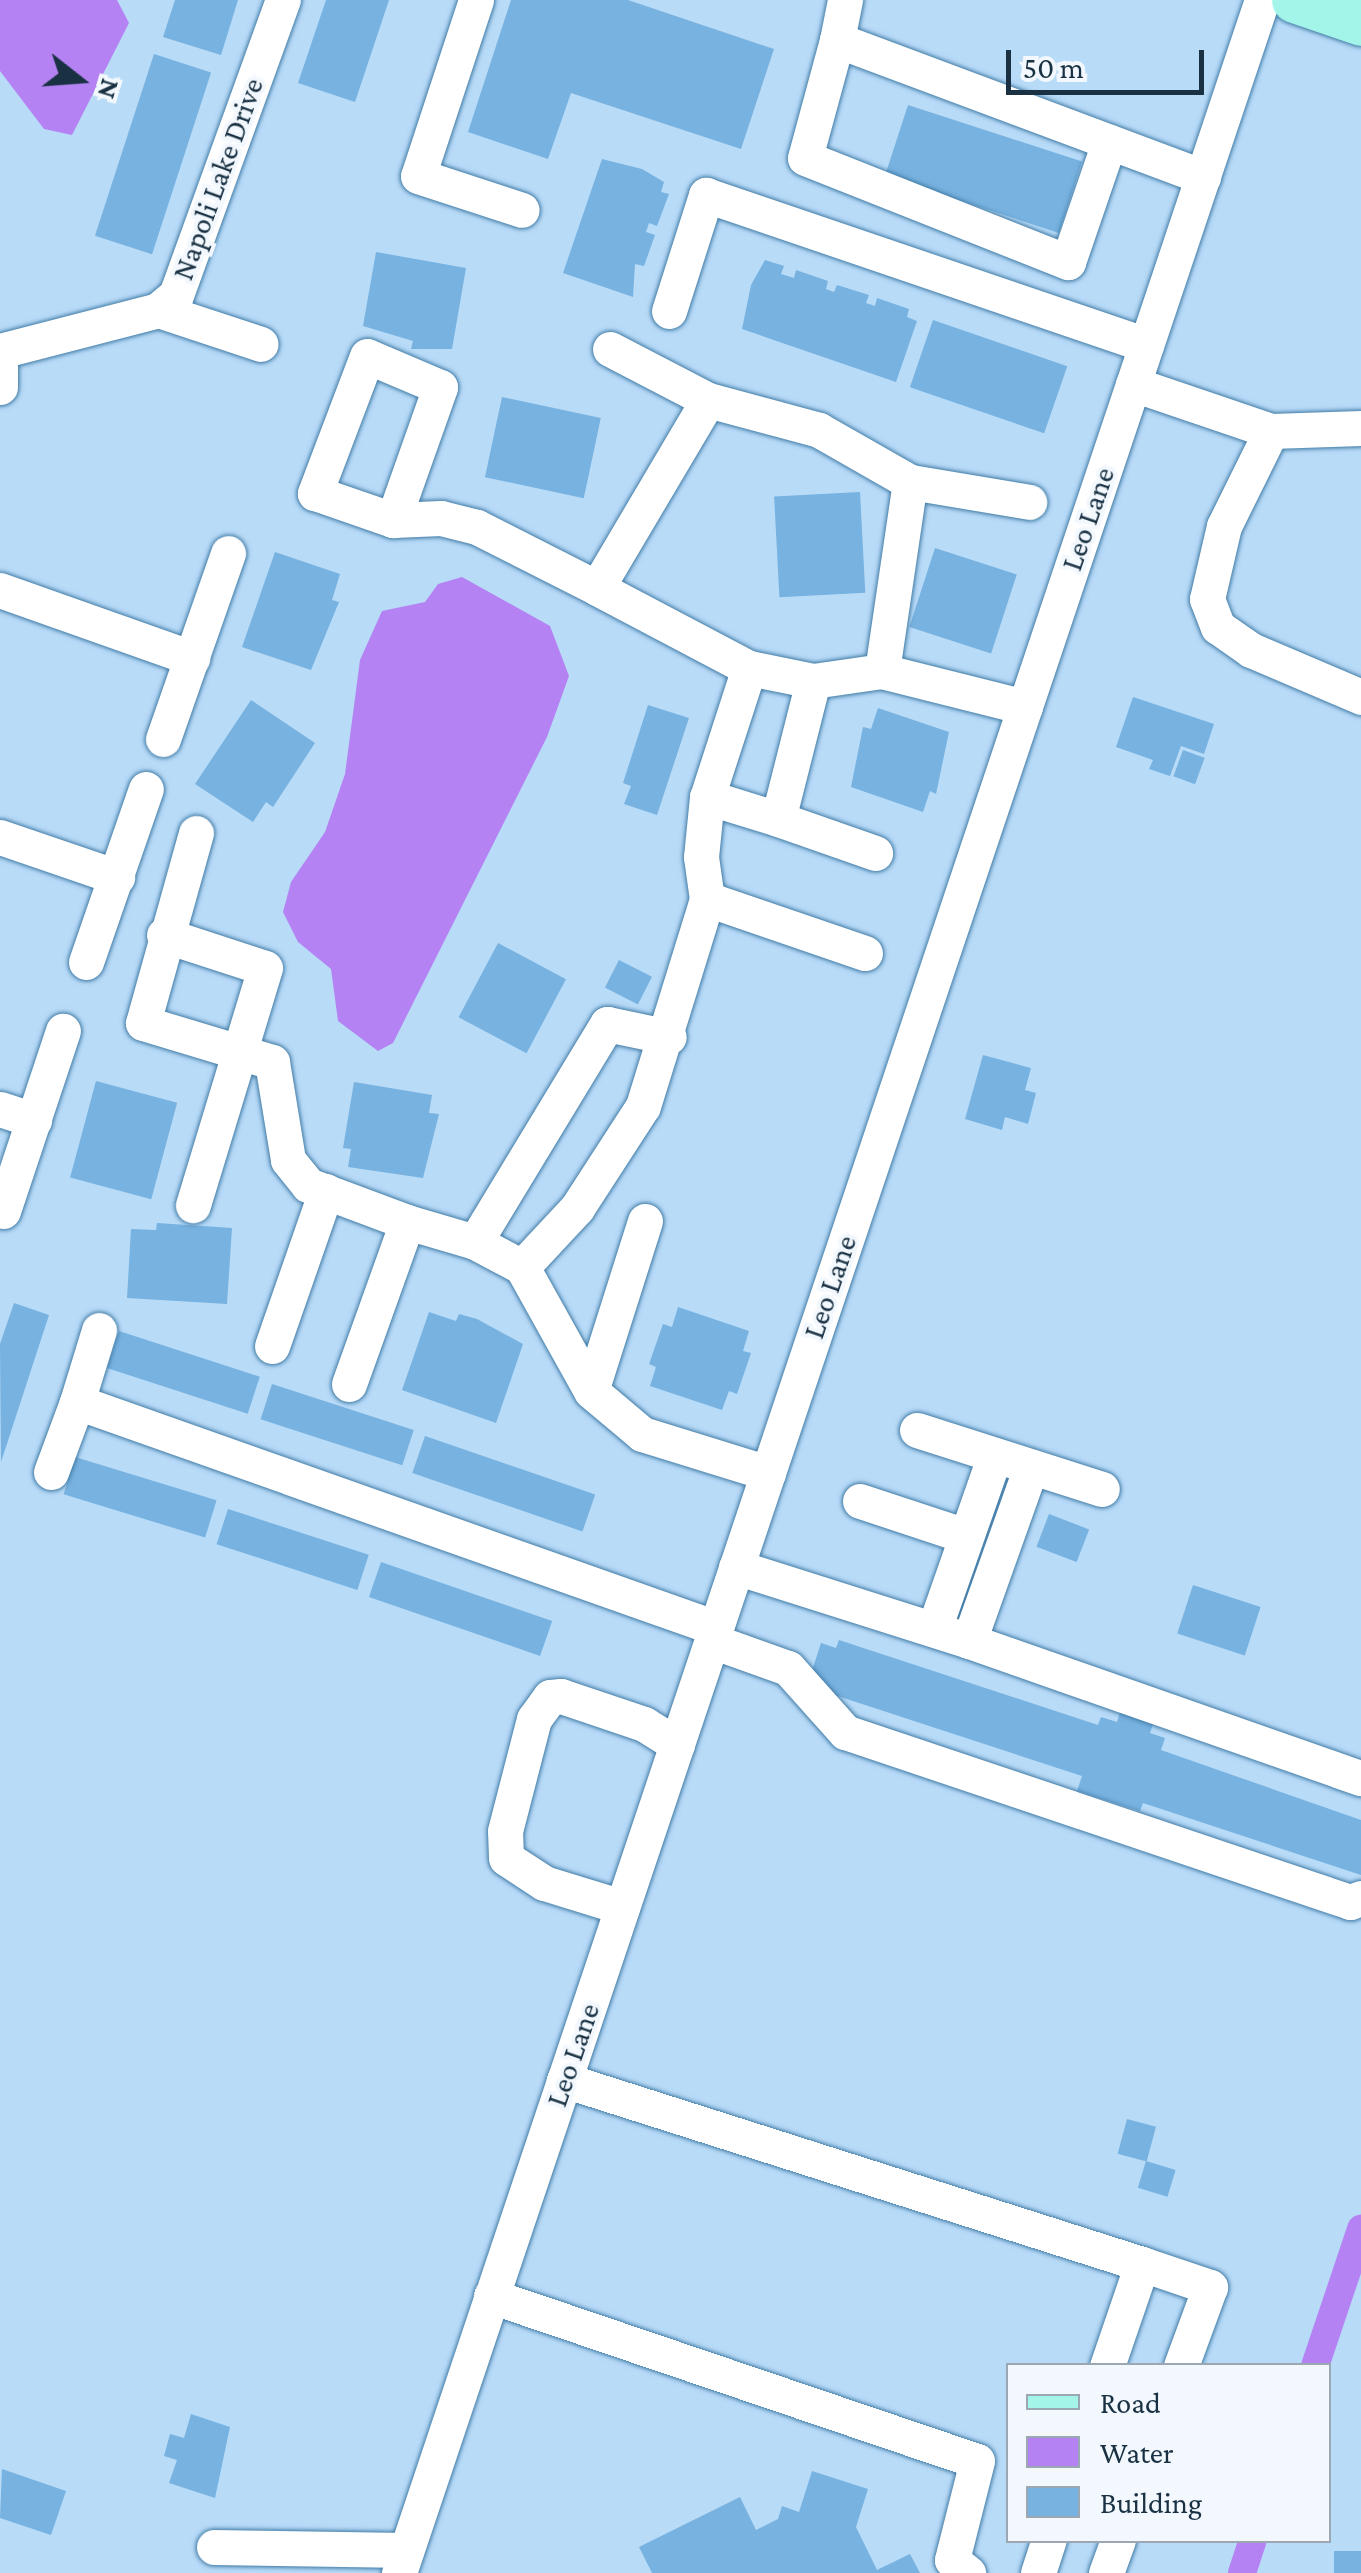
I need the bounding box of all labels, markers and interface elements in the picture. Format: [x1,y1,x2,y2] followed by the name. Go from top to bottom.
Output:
[30,30,130,130] north arrow
[1011,30,1208,92] scale bar
[1023,51,1084,84] text: 50 m
[165,73,271,285] street label: Napoli Lake Drive
[92,75,127,103] text: N
[1054,463,1122,575] street label: Leo Lane
[796,1231,864,1343] street label: Leo Lane
[539,1999,607,2111] street label: Leo Lane
[1006,2363,1331,2543] legend
[1100,2386,1161,2419] text: Road
[1100,2436,1174,2469] text: Water
[1100,2486,1202,2519] text: Building

